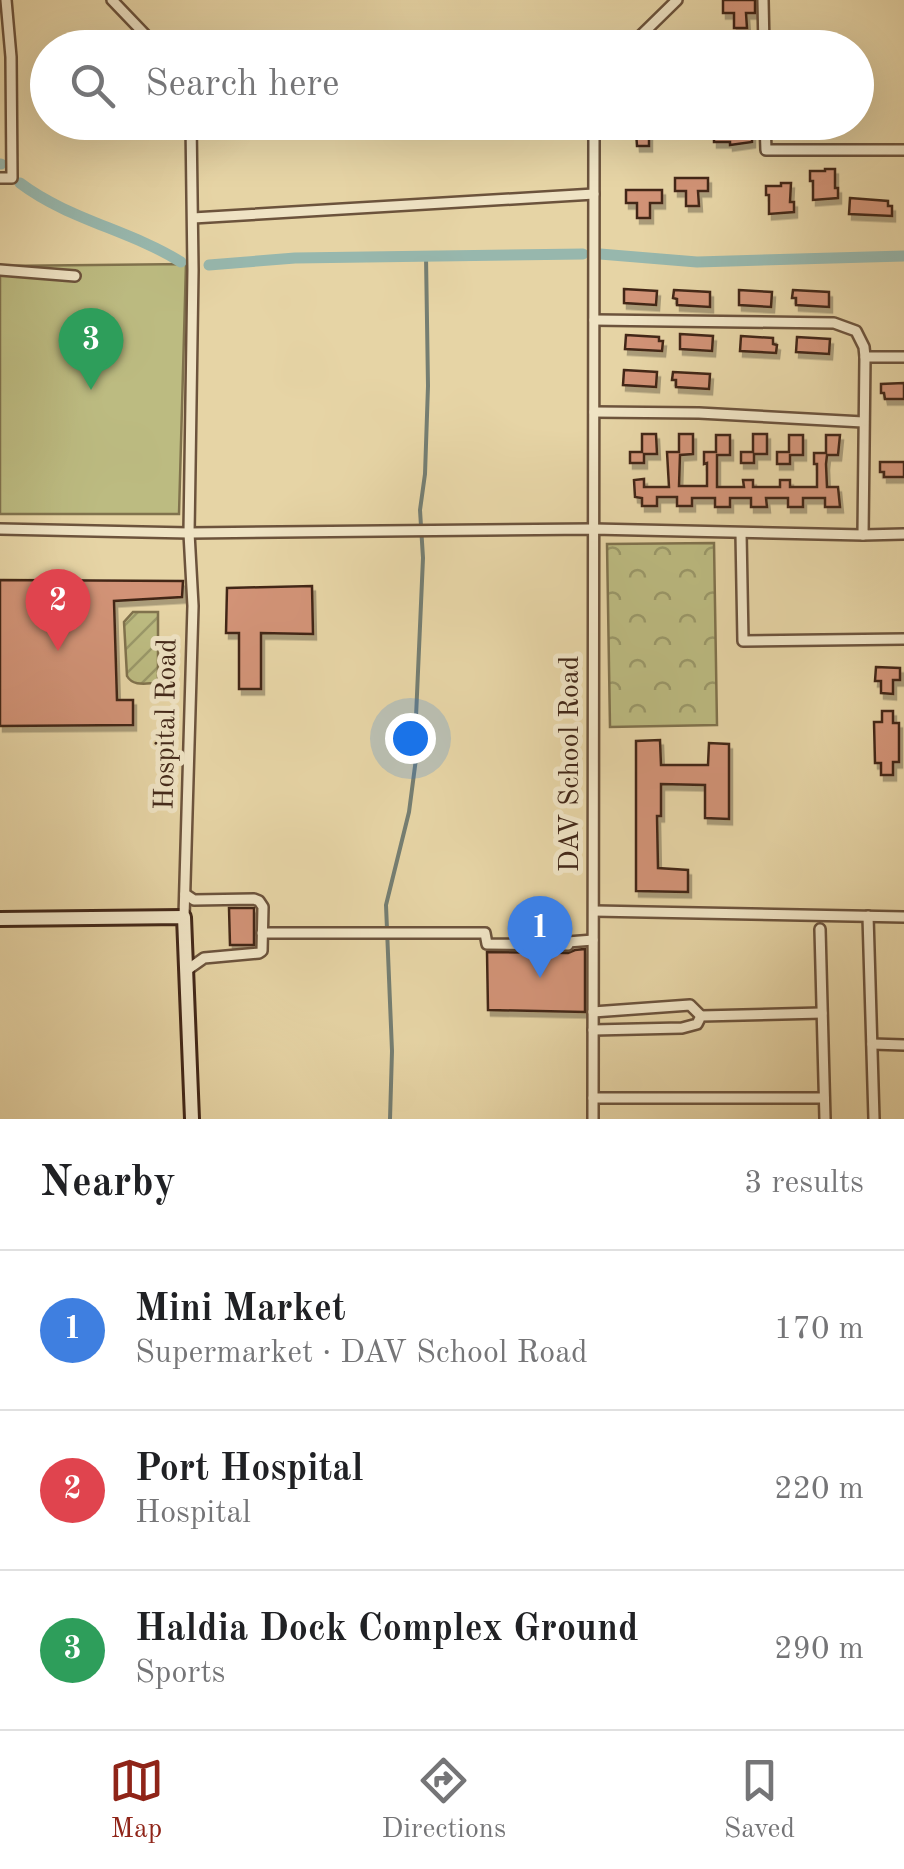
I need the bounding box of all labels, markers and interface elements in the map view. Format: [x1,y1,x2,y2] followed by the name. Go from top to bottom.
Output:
[30,30,874,140] search box
[65,58,120,113] icon: search
[145,66,340,104] text: Search here
[58,308,124,390] pin: 3
[26,568,90,651] pin: 2
[152,638,182,810] street label: Hospital Road
[557,656,585,872] street label: DAV School Road
[385,713,436,764] your location
[508,896,572,978] pin: 1
[40,1163,176,1205] text: Nearby
[744,1168,864,1200] text: 3 results
[135,1291,346,1329] text: Mini Market
[63,1314,82,1346] text: 1
[774,1314,864,1346] text: 170 m
[135,1338,588,1370] text: Supermarket · DAV School Road
[135,1451,363,1489] text: Port Hospital
[63,1474,82,1506] text: 2
[774,1474,864,1506] text: 220 m
[135,1498,251,1530] text: Hospital
[135,1611,639,1649] text: Haldia Dock Complex Ground
[63,1634,82,1666] text: 3
[774,1634,864,1666] text: 290 m
[135,1658,226,1690] text: Sports
[109,1753,164,1848] tab: Map
[382,1753,506,1848] tab: Directions
[724,1753,795,1848] tab: Saved

